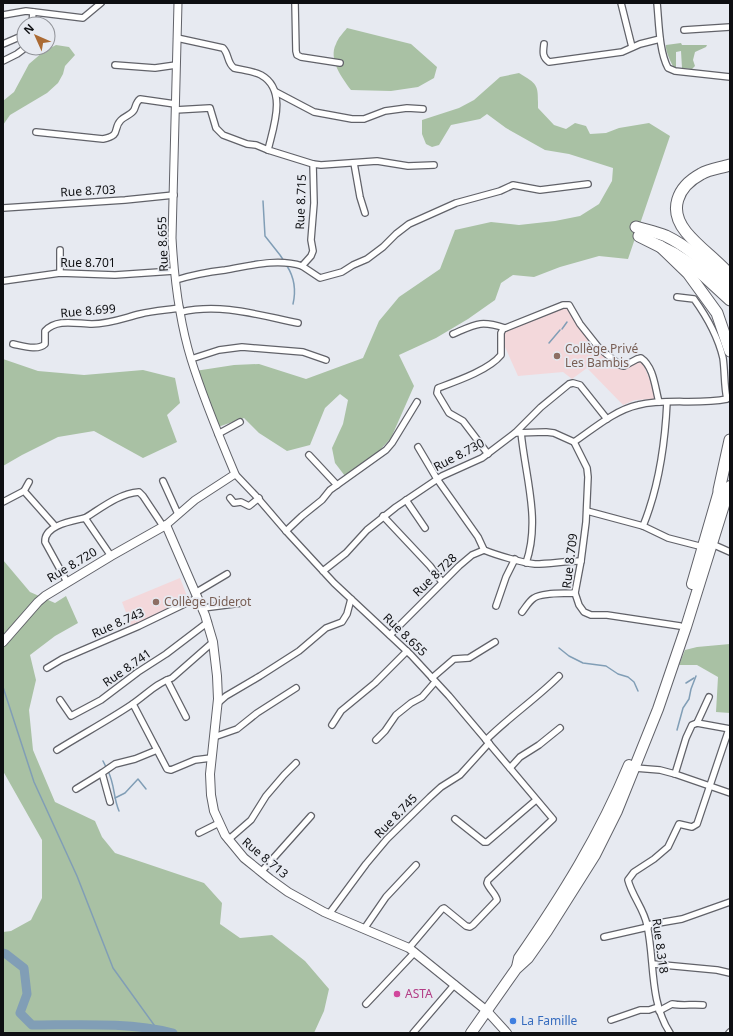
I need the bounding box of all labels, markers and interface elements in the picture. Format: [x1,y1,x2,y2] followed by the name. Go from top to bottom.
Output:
[16,16,56,56] north arrow
[20,20,37,37] text: N
[291,174,310,230] street label: Rue 8.715
[60,181,116,200] street label: Rue 8.703
[153,216,172,272] street label: Rue 8.655
[60,254,116,271] street label: Rue 8.701
[60,300,116,321] street label: Rue 8.699
[565,340,638,371] place label: Collège Privé Les Bambis
[552,351,562,361] marker: Collège Privé Les Bambis
[430,434,487,475] street label: Rue 8.730
[558,532,581,589] street label: Rue 8.709
[44,543,100,586] street label: Rue 8.720
[409,549,461,600] street label: Rue 8.728
[164,593,252,610] place label: Collège Diderot
[151,597,161,607] marker: Collège Diderot
[89,603,147,642] street label: Rue 8.743
[379,609,431,660] street label: Rue 8.655
[99,645,154,690] street label: Rue 8.741
[370,790,421,842] street label: Rue 8.745
[239,833,292,882] street label: Rue 8.713
[648,917,673,975] street label: Rue 8.318
[405,985,433,1002] place label: ASTA
[392,989,402,999] marker: ASTA
[521,1012,578,1029] place label: La Famille
[508,1016,518,1026] marker: La Famille

